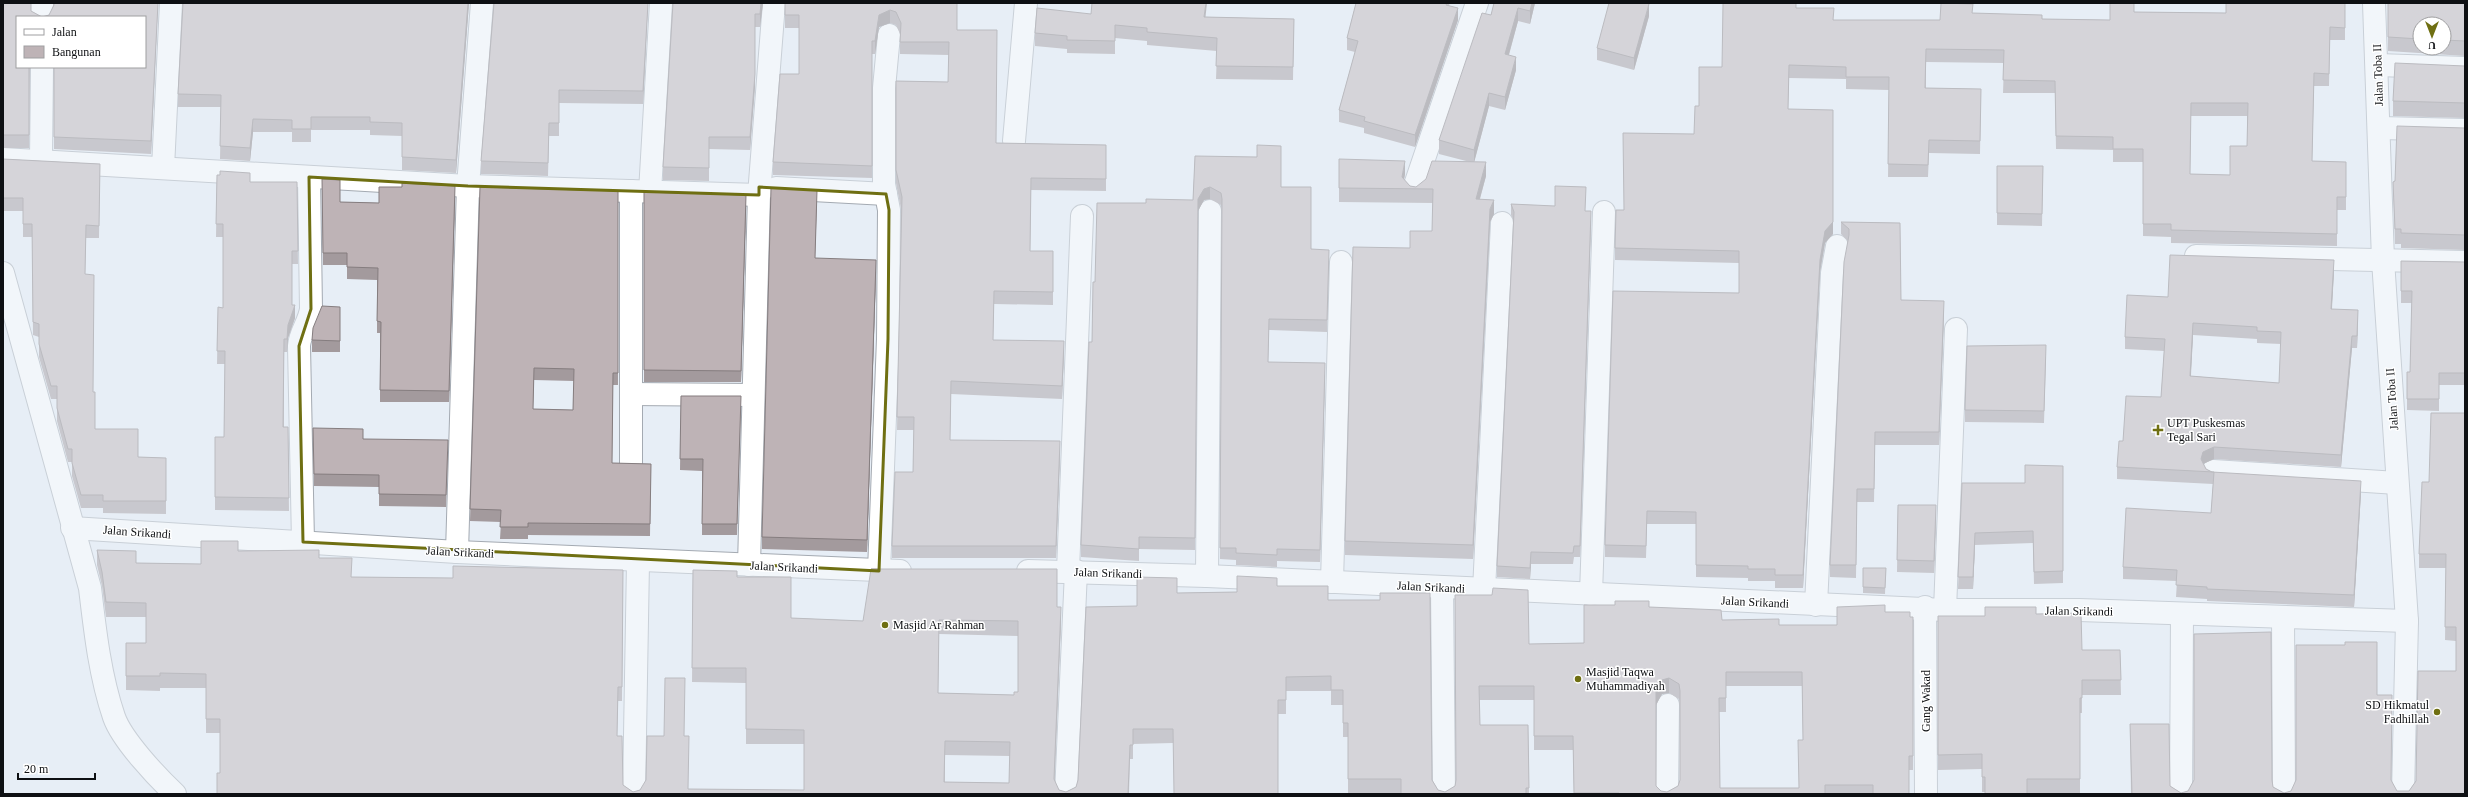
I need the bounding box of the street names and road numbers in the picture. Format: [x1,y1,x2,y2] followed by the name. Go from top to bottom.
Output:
[2370,44,2386,106] street label: Jalan Toba II
[2383,367,2401,431] street label: Jalan Toba II
[102,523,172,541] street label: Jalan Srikandi
[426,543,495,561] street label: Jalan Srikandi
[750,558,819,576] street label: Jalan Srikandi
[1074,565,1143,581] street label: Jalan Srikandi
[1397,578,1466,596] street label: Jalan Srikandi
[1721,593,1790,611] street label: Jalan Srikandi
[2045,603,2114,619] street label: Jalan Srikandi
[1919,670,1933,732] street label: Gang Wakad

